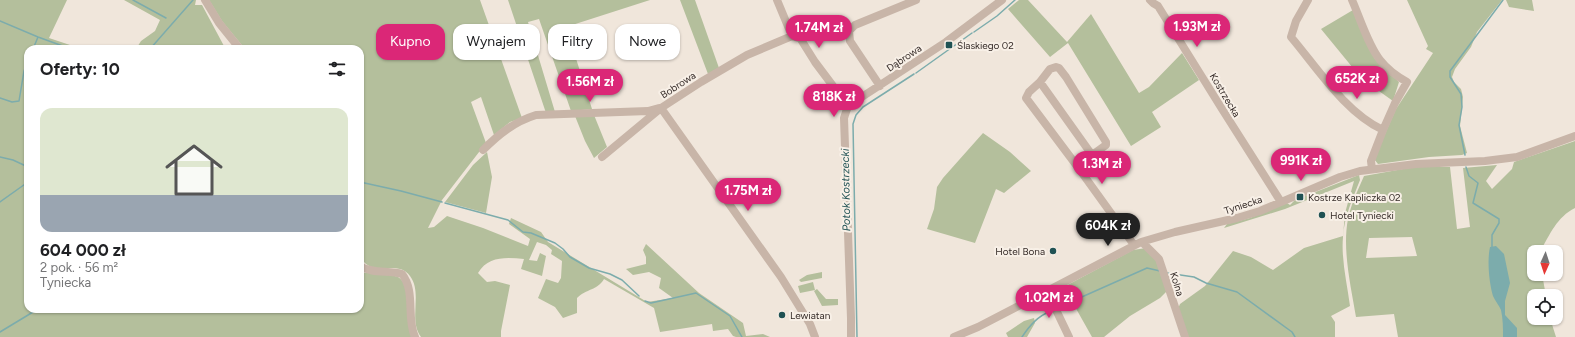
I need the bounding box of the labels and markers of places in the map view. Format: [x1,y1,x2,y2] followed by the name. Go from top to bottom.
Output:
[1156,14,1238,48] pin: 1.93M zł
[778,15,860,49] pin: 1.74M zł
[957,39,1014,52] place label: Ślaskiego 02
[944,40,954,50] marker: Ślaskiego 02
[1320,66,1394,100] pin: 652K zł
[549,69,631,103] pin: 1.56M zł
[797,84,871,118] pin: 818K zł
[1264,148,1338,182] pin: 991K zł
[1065,151,1139,185] pin: 1.3M zł
[707,178,789,212] pin: 1.75M zł
[1308,191,1401,204] place label: Kostrze Kapliczka 02
[1295,192,1305,202] marker: Kostrze Kapliczka 02
[1330,209,1394,222] place label: Hotel Tyniecki
[1317,210,1327,220] marker: Hotel Tyniecki
[1071,213,1145,247] pin: 604K zł
[995,245,1045,258] place label: Hotel Bona
[1048,246,1058,256] marker: Hotel Bona
[1008,285,1090,319] pin: 1.02M zł
[790,309,831,322] place label: Lewiatan
[777,310,787,320] marker: Lewiatan

